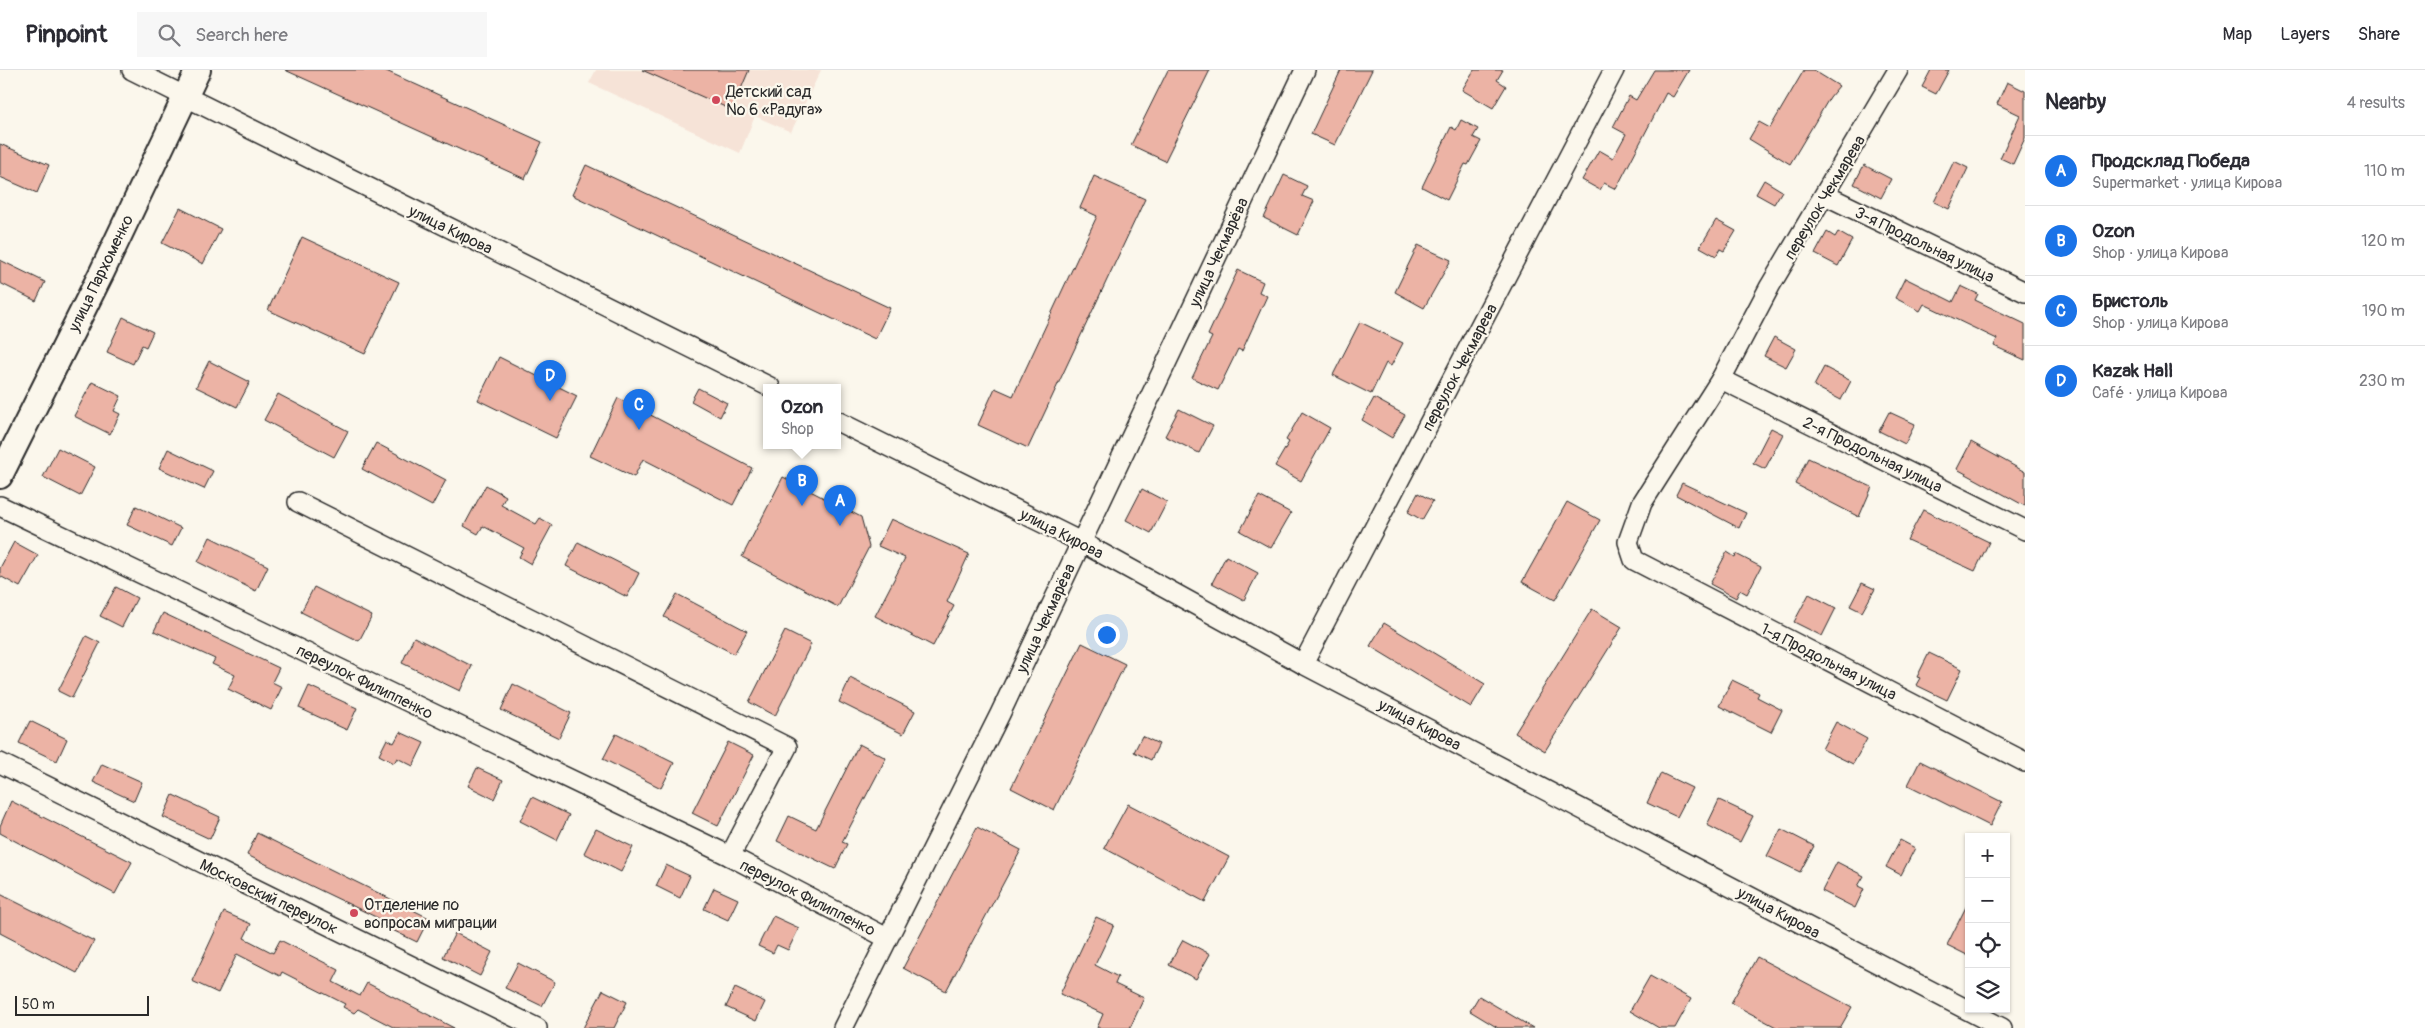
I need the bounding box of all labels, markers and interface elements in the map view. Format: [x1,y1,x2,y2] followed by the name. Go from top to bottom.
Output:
[137,12,487,57] search box
[25,20,107,49] text: Pinpoint
[155,21,183,49] icon: search
[195,23,288,47] text: Search here
[2223,23,2252,46] text: Map
[2280,23,2330,46] text: Layers
[2358,23,2400,46] text: Share
[725,82,822,120] place label: Детский сад № 6 «Радуга»
[2045,89,2106,116] text: Nearby
[2347,93,2405,113] text: 4 results
[710,94,722,106] marker: Детский сад № 6 «Радуга»
[1780,132,1870,263] street label: переулок Чекмарева
[2092,149,2250,173] text: Продсклад Победа
[2056,161,2066,181] text: A
[2364,161,2405,181] text: 110 m
[2092,173,2282,193] text: Supermarket · улица Кирова
[1184,194,1253,311] street label: улица Чекмарёва
[404,201,496,259] street label: улица Кирова
[1852,202,1998,287] street label: 3-я Продольная улица
[63,211,138,336] street label: улица Пархоменко
[2092,219,2135,243] text: Ozon
[2056,231,2066,251] text: B
[2361,231,2405,251] text: 120 m
[2092,243,2228,263] text: Shop · улица Кирова
[2092,289,2169,313] text: Бристоль
[1418,300,1502,435] street label: переулок Чекмарева
[2056,301,2066,321] text: C
[2362,301,2405,321] text: 190 m
[2092,313,2228,333] text: Shop · улица Кирова
[2092,359,2173,383] text: Kazak Hall
[534,360,566,401] pin: D
[2056,371,2066,391] text: D
[2359,371,2405,391] text: 230 m
[2092,383,2228,403] text: Café · улица Кирова
[763,384,841,449] popup
[623,389,655,430] pin: C
[781,395,823,419] text: Ozon
[1800,412,1946,497] street label: 2-я Продольная улица
[781,419,814,439] text: Shop
[786,465,818,506] pin: B
[824,485,856,526] pin: A
[1016,504,1107,563] street label: улица Кирова
[1011,560,1080,677] street label: улица Чекмарёва
[1757,619,1900,705] street label: 1-я Продольная улица
[1094,622,1120,648] your location
[293,640,436,724] street label: переулок Филиппенко
[1374,694,1464,755] street label: улица Кирова
[1965,833,2010,1013] map controls
[1965,833,2010,878] button: +
[196,855,341,939] street label: Московский переулок
[736,855,879,941] street label: переулок Филиппенко
[1965,878,2010,923] button: −
[1733,882,1823,943] street label: улица Кирова
[364,895,497,933] place label: Отделение по вопросам миграции
[348,907,360,919] marker: Отделение по вопросам миграции
[1965,923,2010,968] button: locate
[1965,968,2010,1013] button: layers
[15,993,149,1016] scale bar
[22,996,55,1013] text: 50 m

